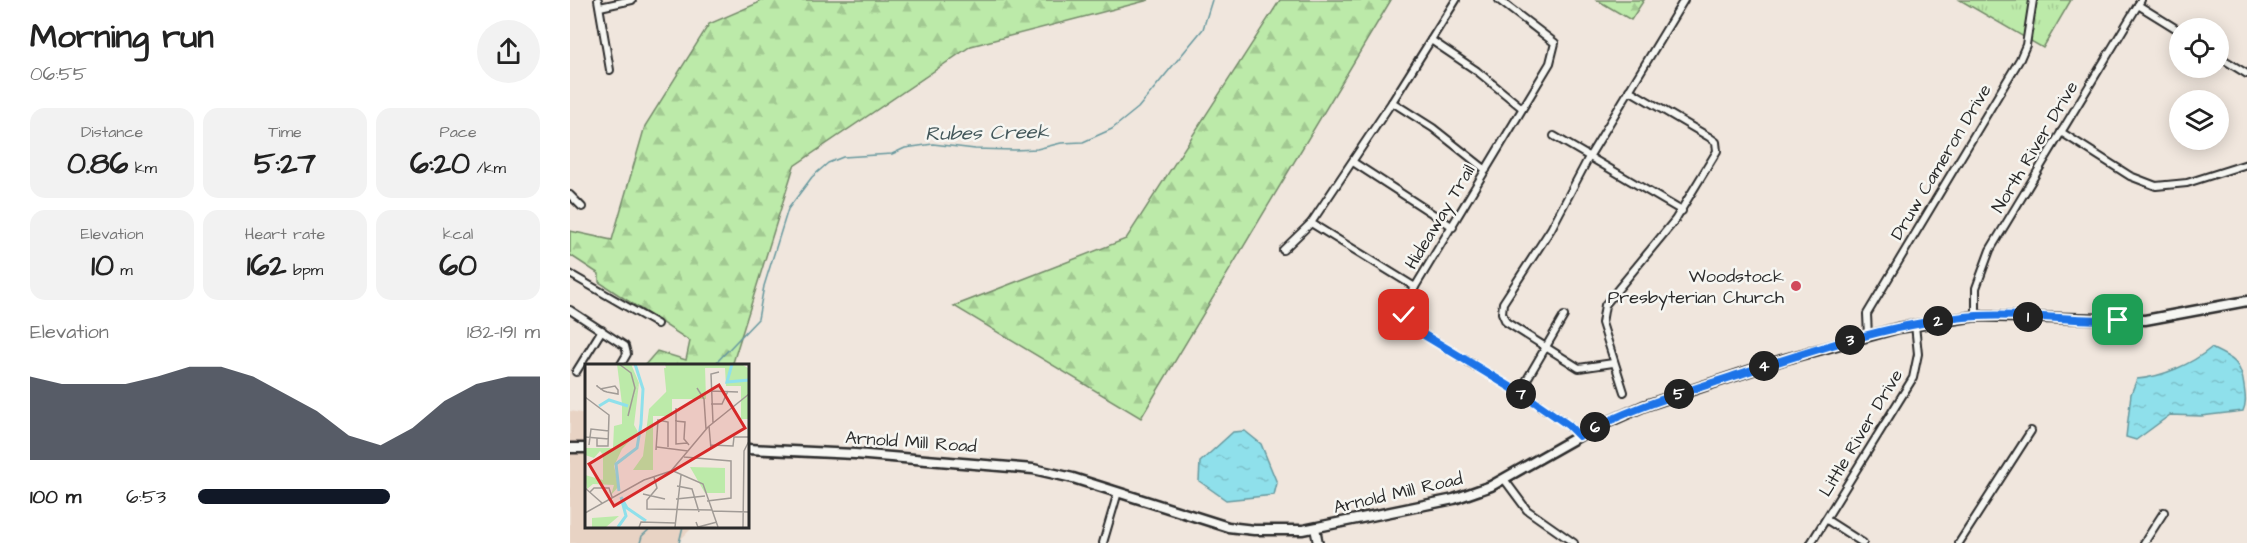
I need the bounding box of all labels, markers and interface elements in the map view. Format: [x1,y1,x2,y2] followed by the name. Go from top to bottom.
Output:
[30,14,214,60] text: Morning run
[2169,18,2229,150] map controls
[2169,18,2229,78] button: locate
[477,20,540,83] button: share
[30,60,87,88] text: 06:55
[1986,76,2084,218] street label: North River Drive
[1884,79,1998,245] street label: Druw Cameron Drive
[2169,90,2229,150] button: layers
[925,118,1050,148] water label: Rubes Creek
[81,121,143,143] text: Distance
[268,121,302,143] text: Time
[439,121,477,143] text: Pace
[67,143,128,185] text: 0.86
[254,143,316,185] text: 5:27
[410,143,470,185] text: 6:20
[128,157,157,179] text: km
[470,157,506,179] text: /km
[1399,160,1482,275] street label: Hideaway Trail
[81,223,143,245] text: Elevation
[245,223,325,245] text: Heart rate
[443,223,473,245] text: kcal
[91,245,114,287] text: 10
[247,245,287,287] text: 162
[439,245,477,287] text: 60
[114,259,133,281] text: m
[287,259,323,281] text: bpm
[1608,264,1784,311] place label: Woodstock Presbyterian Church
[1789,279,1803,293] marker: Woodstock Presbyterian Church
[1378,289,1429,340] pin
[2092,294,2143,345] pin
[1387,298,1420,331] icon: check
[2013,302,2043,332] pin: 1
[2101,303,2134,336] icon: arrive
[1923,306,1953,336] pin: 2
[2027,306,2029,328] text: 1
[1933,310,1943,332] text: 2
[30,318,109,346] text: Elevation
[467,318,540,346] text: 182–191 m
[1835,325,1865,355] pin: 3
[1846,329,1854,351] text: 3
[1749,351,1779,381] pin: 4
[1759,355,1769,377] text: 4
[585,364,748,528] inset map
[1813,364,1909,501] street label: Little River Drive
[1506,379,1536,409] pin: 7
[1664,379,1694,409] pin: 5
[1516,383,1526,405] text: 7
[1673,383,1685,405] text: 5
[1580,412,1610,442] pin: 6
[1590,416,1600,438] text: 6
[844,425,978,459] street label: Arnold Mill Road
[1331,466,1465,520] street label: Arnold Mill Road
[30,483,81,511] text: 100 m
[126,483,166,511] text: 6:53

